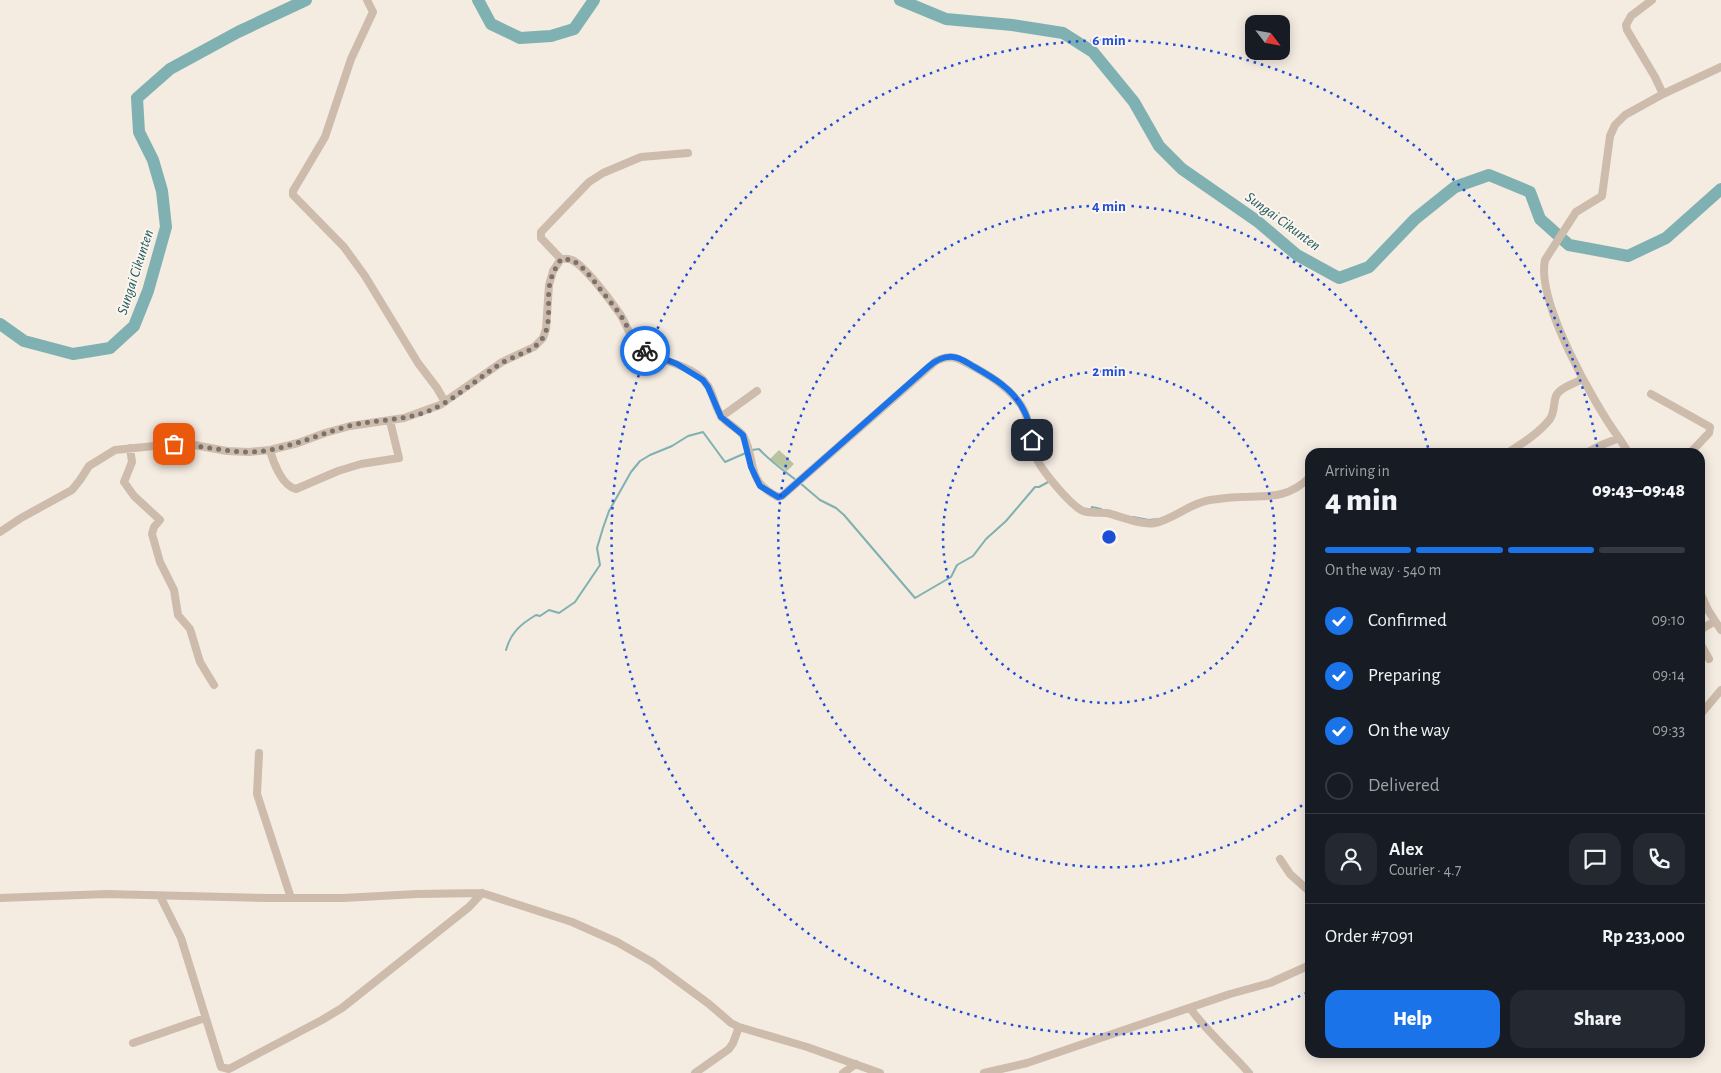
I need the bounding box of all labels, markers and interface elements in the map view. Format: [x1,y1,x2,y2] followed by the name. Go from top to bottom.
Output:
[1245,15,1290,60] north arrow
[1245,15,1290,60] map controls
[1092,33,1126,48] text: 6 min
[1242,189,1323,254] water label: Sungai Cikunten
[1092,199,1126,214] text: 4 min
[115,228,156,317] water label: Sungai Cikunten
[620,326,670,376] courier
[631,337,659,365] icon: bike
[1092,364,1126,379] text: 2 min
[1011,419,1053,461] pin
[153,423,195,465] pin
[1018,426,1046,454] icon: home
[160,430,188,458] icon: bag
[1325,463,1390,479] text: Arriving in
[1592,481,1685,500] text: 09:43–09:48
[1325,484,1398,516] text: 4 min
[1100,528,1118,546] centre of rings
[1325,562,1441,578] text: On the way · 540 m
[1325,607,1353,635] icon: check
[1368,611,1447,630] text: Confirmed
[1651,612,1685,628] text: 09:10
[1325,662,1353,690] icon: check
[1368,666,1441,685] text: Preparing
[1652,667,1685,683] text: 09:14
[1325,717,1353,745] icon: check
[1368,721,1450,740] text: On the way
[1652,722,1685,738] text: 09:33
[1368,776,1440,795] text: Delivered
[1325,833,1377,885] button: person
[1569,833,1621,885] button: chat
[1633,833,1685,885] button: phone
[1389,840,1423,859] text: Alex
[1389,862,1461,878] text: Courier · 4.7
[1325,927,1414,946] text: Order #7091
[1602,927,1685,946] text: Rp 233,000
[1325,990,1500,1048] button: Help
[1510,990,1685,1048] button: Share

